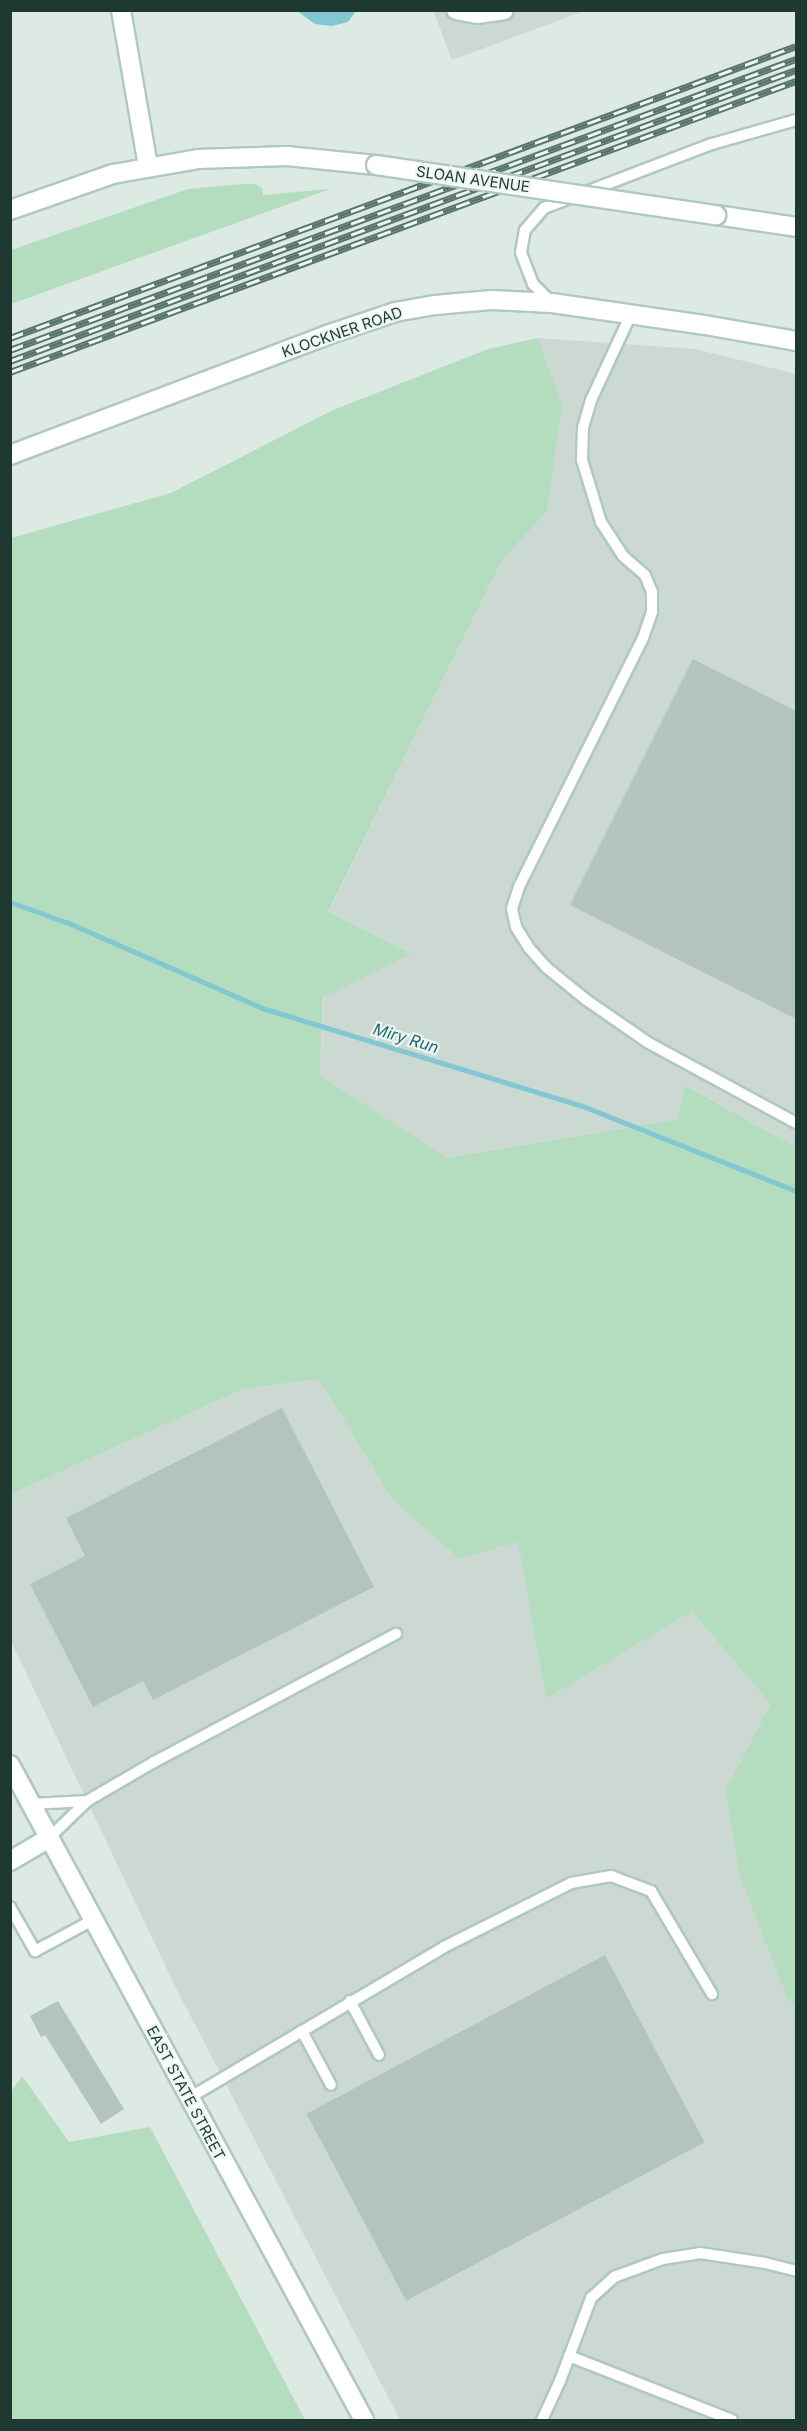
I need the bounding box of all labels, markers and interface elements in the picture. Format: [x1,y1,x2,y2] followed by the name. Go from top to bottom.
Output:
[415,162,531,196] street label: SLOAN AVENUE
[279,303,405,361] street label: KLOCKNER ROAD
[371,1019,441,1057] water label: Miry Run
[143,2023,229,2163] street label: EAST STATE STREET

